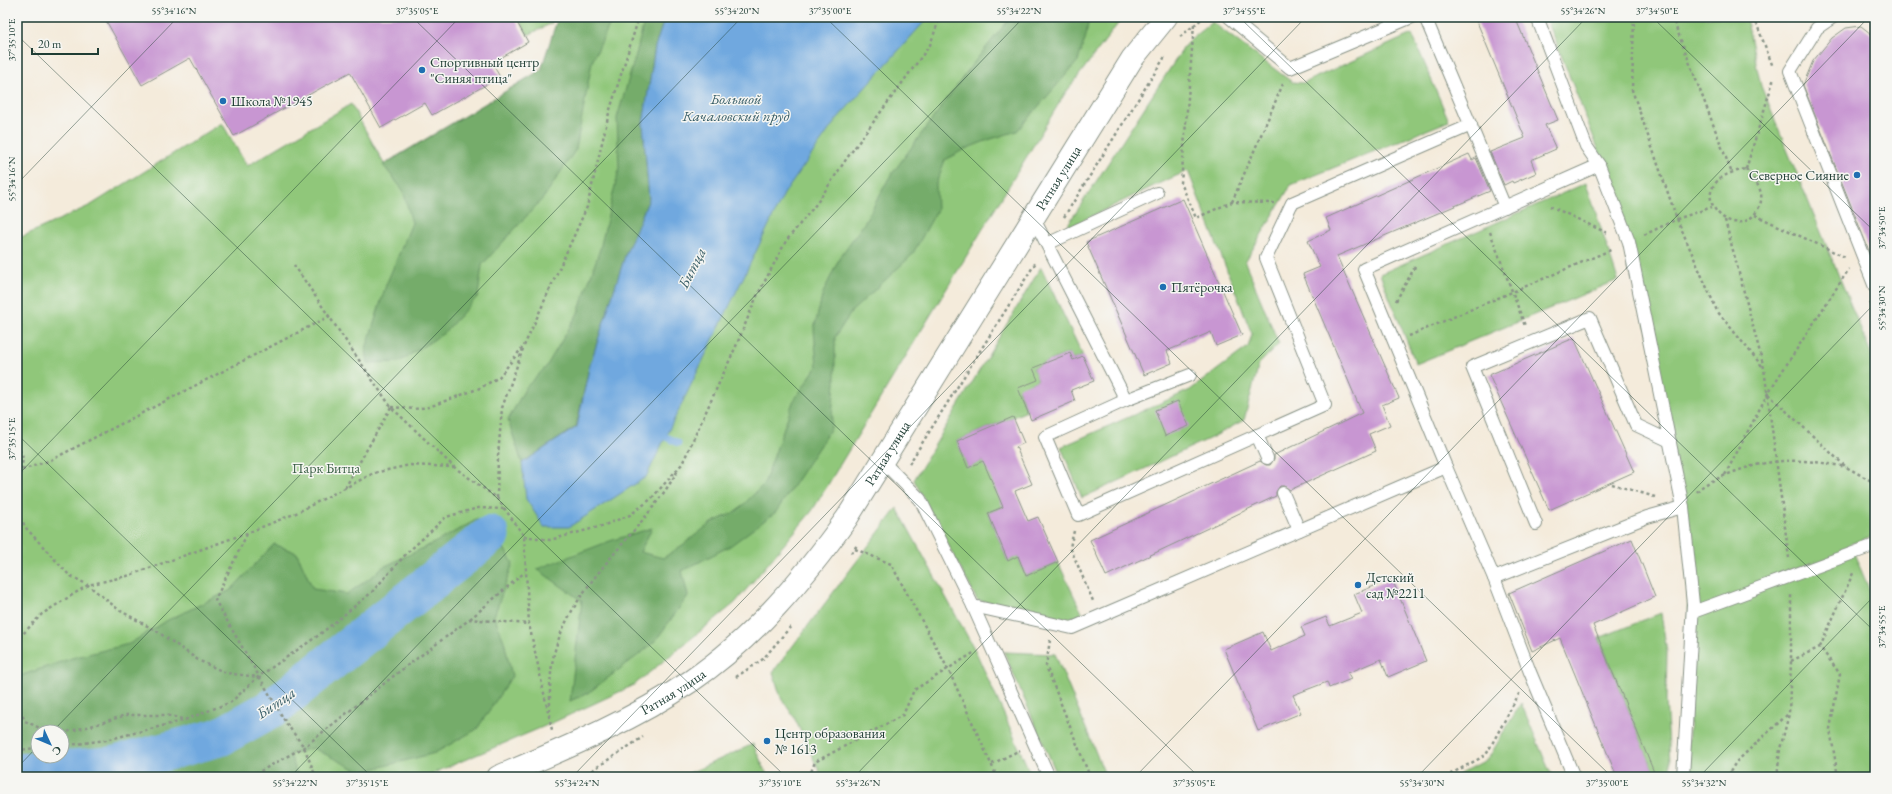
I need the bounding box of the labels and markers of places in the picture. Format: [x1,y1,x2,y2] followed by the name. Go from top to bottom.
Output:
[430,53,539,87] place label: Спортивный центр "Синяя птица"
[417,65,427,75] marker: Спортивный центр "Синяя птица"
[231,92,313,110] place label: Школа №1945
[218,96,228,106] marker: Школа №1945
[1749,166,1850,184] place label: Северное Сияние
[1852,170,1862,180] marker: Северное Сияние
[1171,278,1233,296] place label: Пятёрочка
[1158,282,1168,292] marker: Пятёрочка
[1366,568,1425,602] place label: Детский сад №2211
[1353,580,1363,590] marker: Детский сад №2211
[775,724,885,758] place label: Центр образования № 1613
[762,736,772,746] marker: Центр образования № 1613

